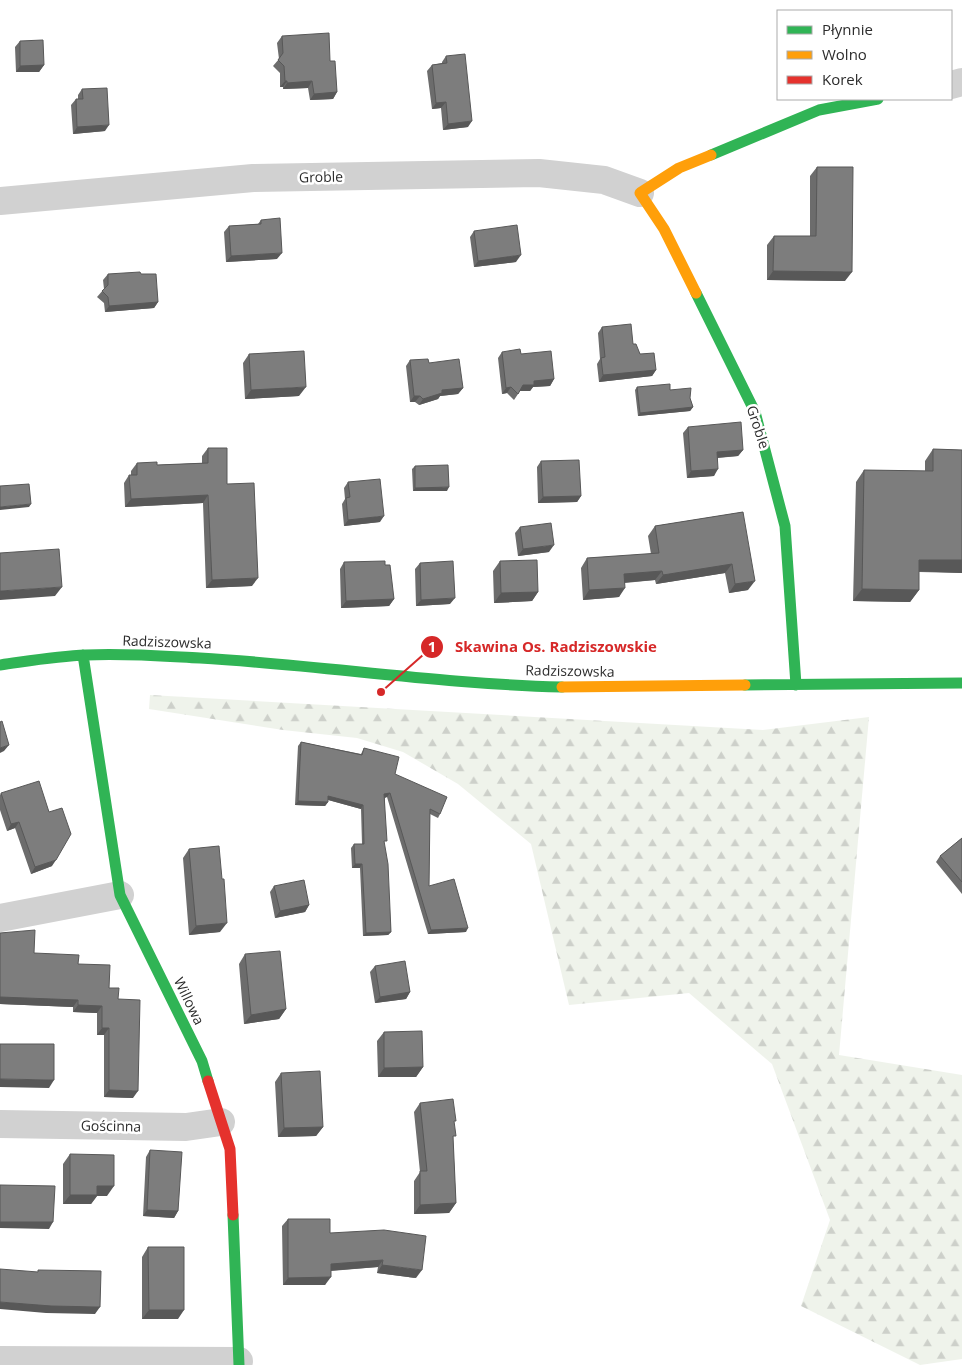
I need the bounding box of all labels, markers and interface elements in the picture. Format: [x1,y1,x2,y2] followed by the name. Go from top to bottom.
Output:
[777,10,952,100] legend
[822,19,873,39] text: Płynnie
[822,44,867,64] text: Wolno
[822,69,863,89] text: Korek
[299,167,343,186] street label: Groble
[743,403,774,451] street label: Groble
[122,630,212,653] street label: Radziszowska
[420,632,667,662] callout: Skawina Os. Radziszowskie
[428,636,436,656] text: 1
[455,636,657,656] text: Skawina Os. Radziszowskie
[525,660,615,681] street label: Radziszowska
[170,974,209,1028] street label: Willowa
[81,1115,141,1136] street label: Gościnna

